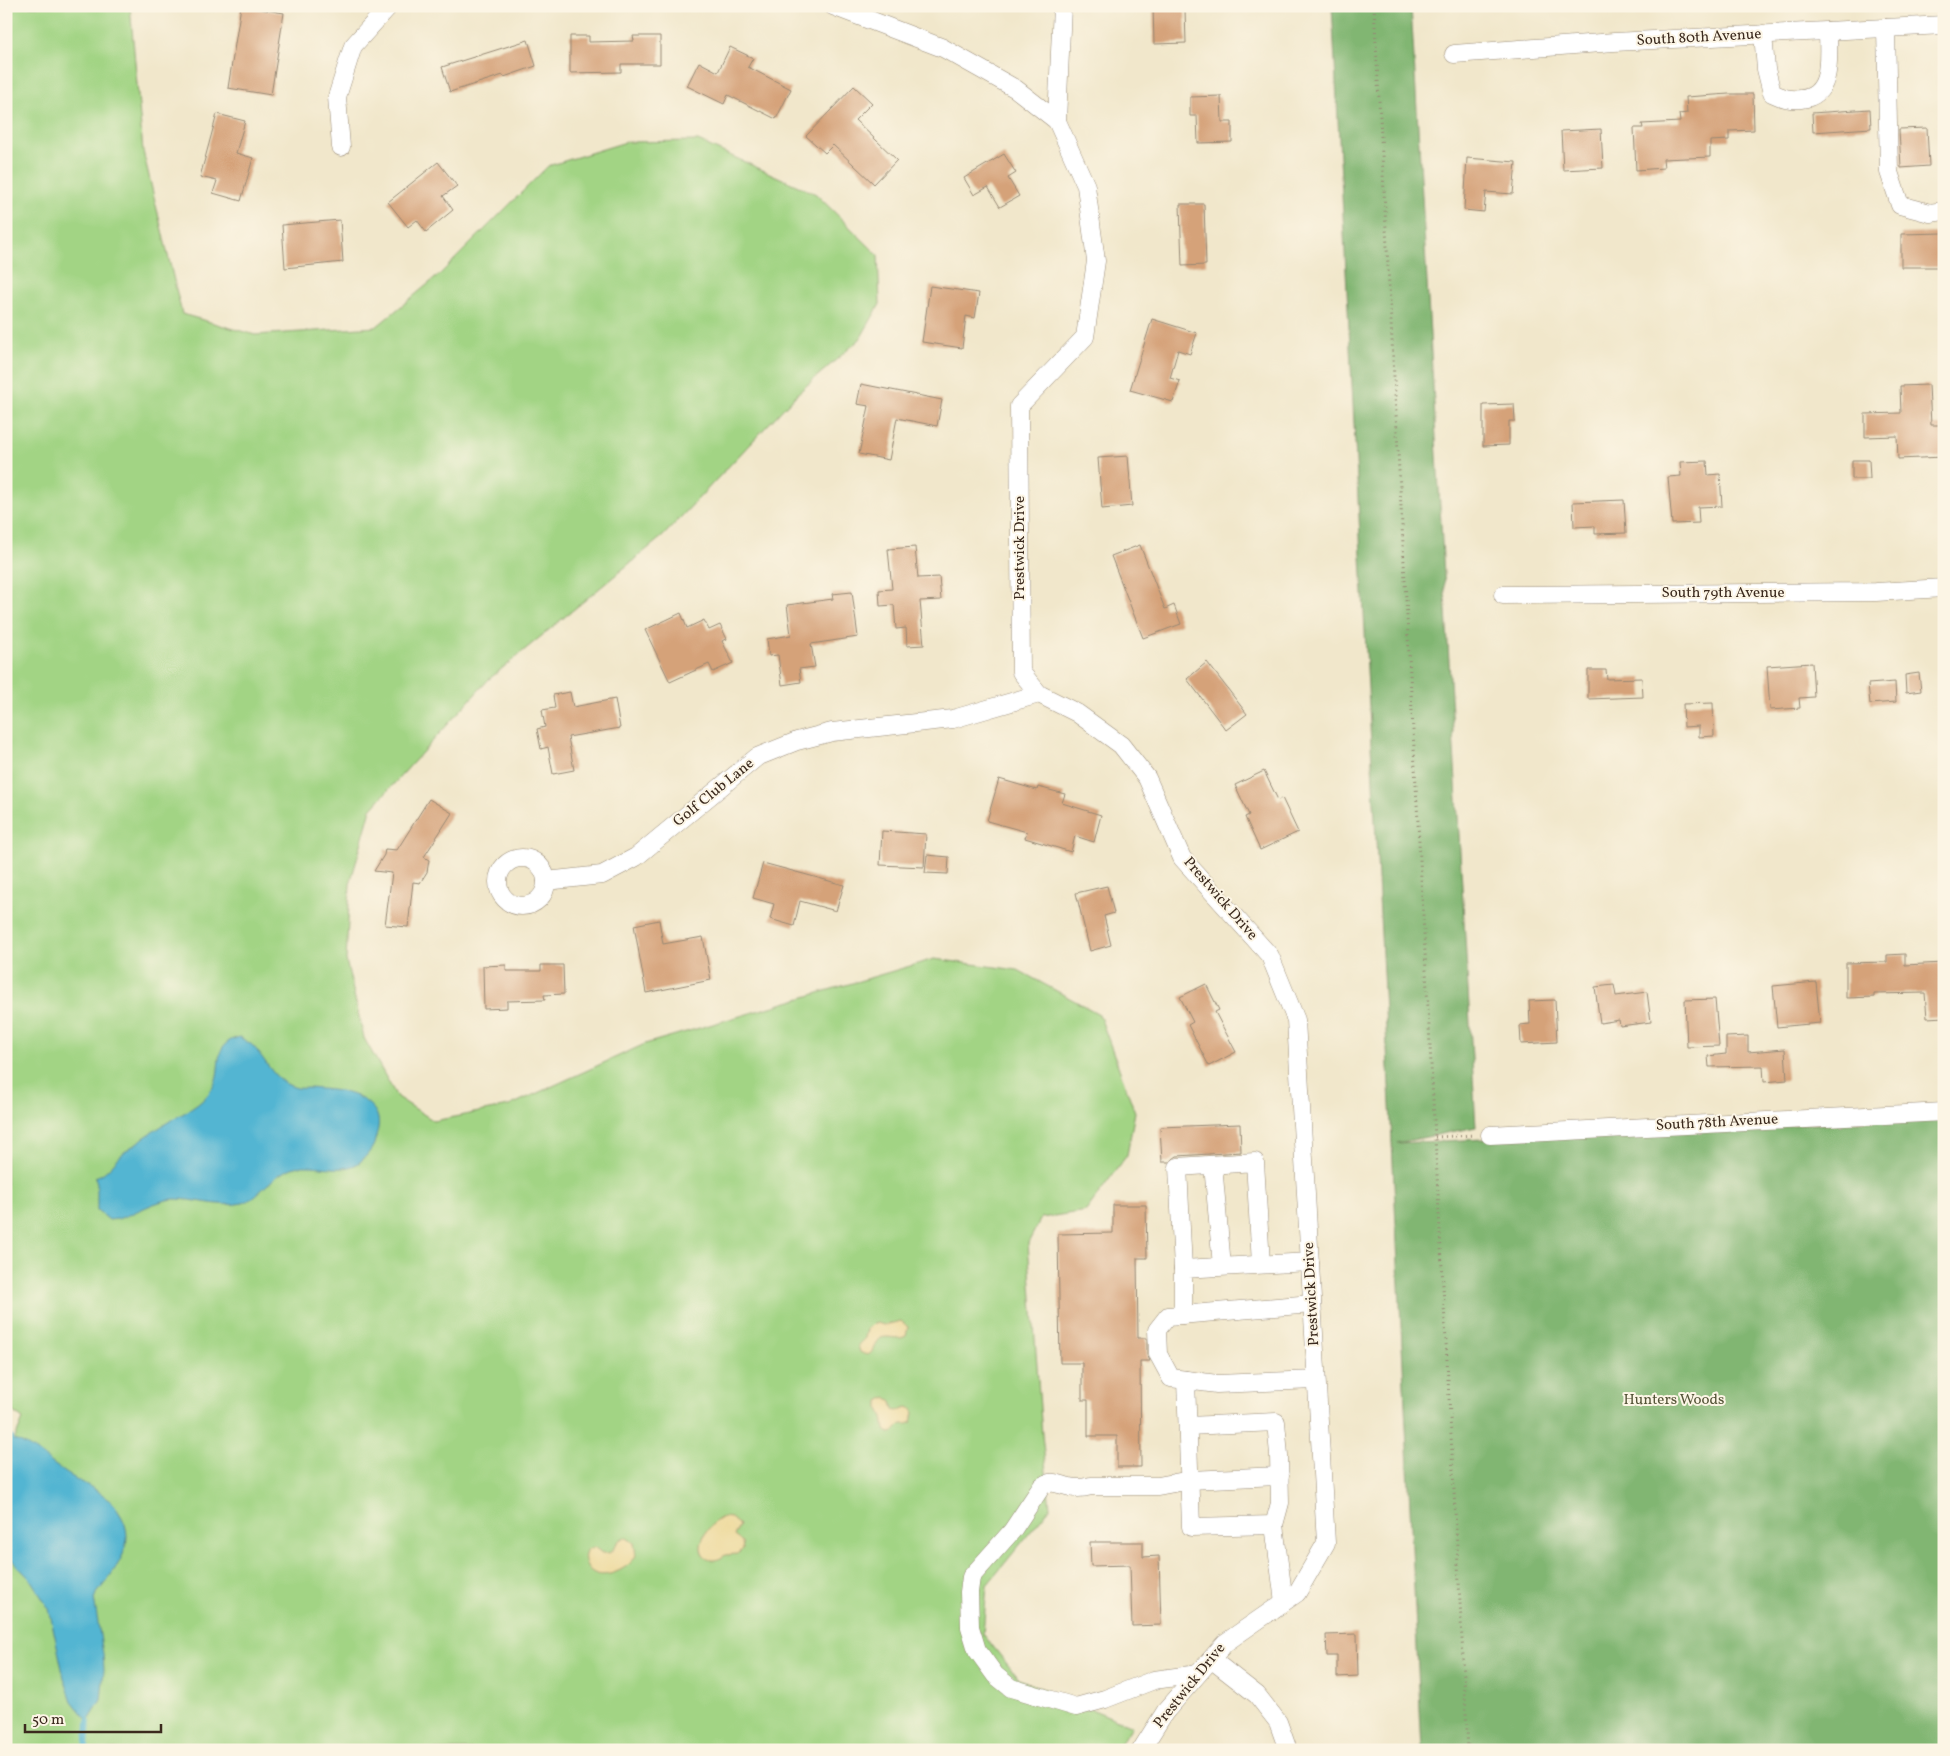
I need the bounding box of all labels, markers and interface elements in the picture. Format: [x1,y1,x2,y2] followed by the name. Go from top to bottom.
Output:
[1636,24,1762,52] street label: South 80th Avenue
[1010,496,1031,600] street label: Prestwick Drive
[1661,583,1785,604] street label: South 79th Avenue
[669,754,759,832] street label: Golf Club Lane
[1178,853,1262,945] street label: Prestwick Drive
[1655,1109,1779,1137] street label: South 78th Avenue
[1299,1241,1325,1347] street label: Prestwick Drive
[1624,1390,1724,1411] park label: Hunters Woods
[1149,1639,1231,1733] street label: Prestwick Drive
[25,1701,161,1733] scale bar
[32,1710,64,1731] text: 50 m

